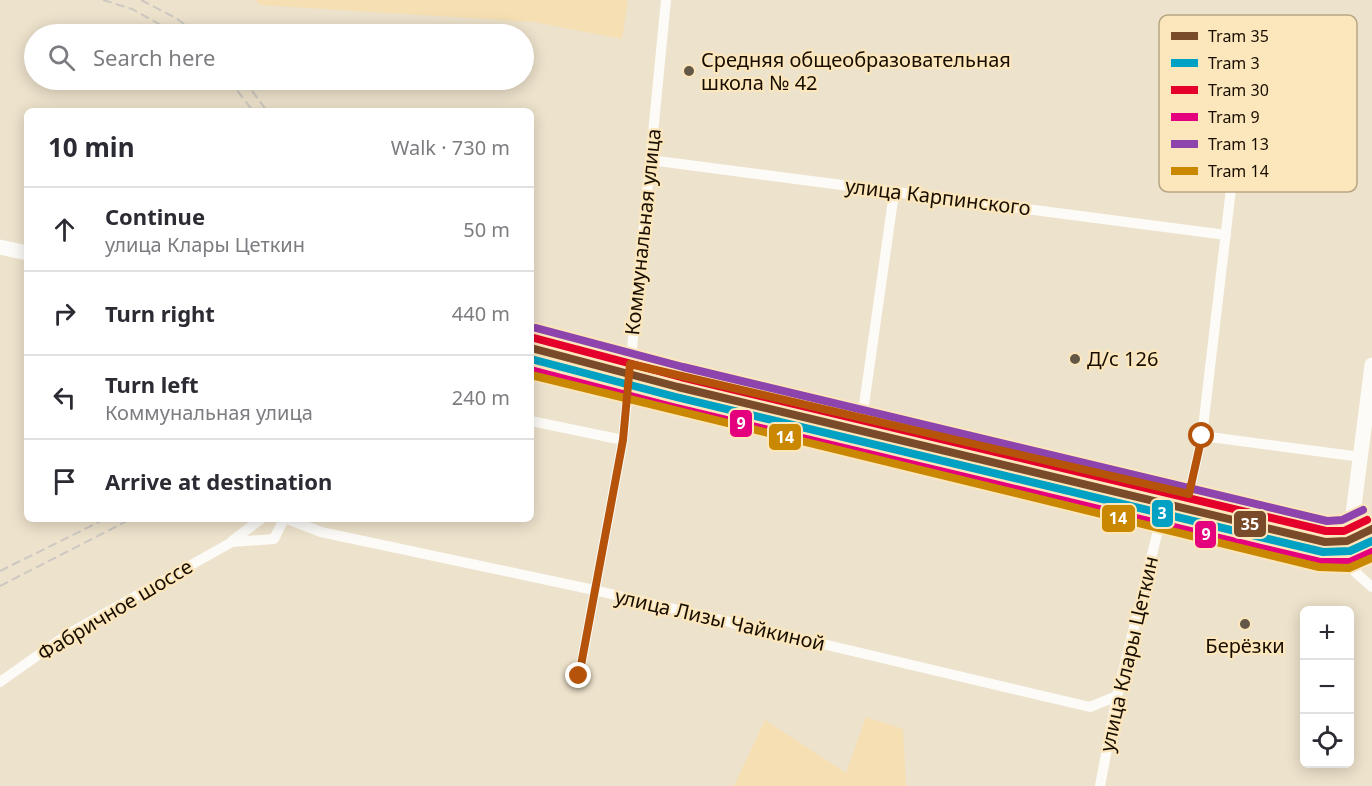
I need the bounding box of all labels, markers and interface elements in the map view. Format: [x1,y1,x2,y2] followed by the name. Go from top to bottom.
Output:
[1159,15,1357,192] legend
[24,24,534,90] search box
[1208,25,1269,47] text: Tram 35
[45,41,78,74] icon: search
[93,42,215,72] text: Search here
[701,46,1011,96] place label: Средняя общеобразовательная школа № 42
[1208,52,1260,74] text: Tram 3
[682,64,696,78] marker: Средняя общеобразовательная школа № 42
[1208,79,1269,101] text: Tram 30
[1208,106,1260,128] text: Tram 9
[618,127,667,337] street label: Коммунальная улица
[48,129,135,165] text: 10 min
[1208,133,1269,155] text: Tram 13
[391,134,510,161] text: Walk · 730 m
[1208,160,1269,182] text: Tram 14
[844,172,1032,221] street label: улица Карпинского
[105,201,205,231] text: Continue
[48,213,81,246] icon: ahead
[463,216,510,243] text: 50 m
[105,231,305,258] text: улица Клары Цеткин
[48,297,81,330] icon: right
[105,298,215,328] text: Turn right
[452,300,510,327] text: 440 m
[1087,345,1158,372] place label: Д/с 126
[1068,352,1082,366] marker: Д/с 126
[105,369,199,399] text: Turn left
[48,381,81,414] icon: left
[452,384,510,411] text: 240 m
[105,399,313,426] text: Коммунальная улица
[729,409,753,438] line badge: 9
[736,412,746,434] text: 9
[1188,422,1214,448] route start
[768,423,802,451] line badge: 14
[776,426,794,448] text: 14
[48,465,81,498] icon: arrive
[105,466,332,496] text: Arrive at destination
[1151,499,1174,528] line badge: 3
[1157,502,1167,524] text: 3
[1101,504,1136,533] line badge: 14
[1109,507,1127,529] text: 14
[1233,510,1267,538] line badge: 35
[1241,513,1259,535] text: 35
[1194,520,1217,549] line badge: 9
[1201,523,1211,545] text: 9
[32,553,197,667] street label: Фабричное шоссе
[1093,553,1164,754] street label: улица Клары Цеткин
[612,582,828,657] street label: улица Лизы Чайкиной
[1300,606,1354,768] map controls
[1300,606,1354,660] button: +
[1238,617,1252,631] marker: Берёзки
[1205,632,1285,659] place label: Берёзки
[1300,660,1354,714] button: −
[565,662,591,688] route end
[1300,714,1354,768] button: locate

